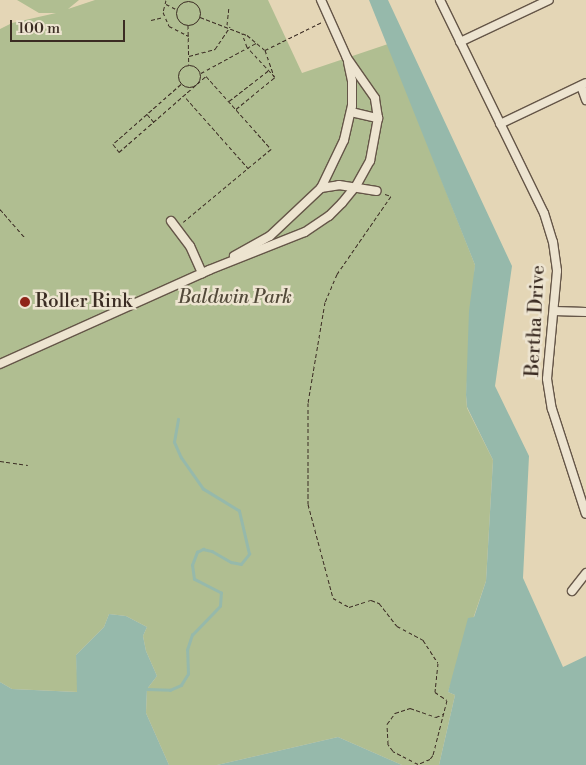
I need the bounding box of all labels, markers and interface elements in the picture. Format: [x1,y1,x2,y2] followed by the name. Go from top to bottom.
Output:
[12,10,128,42] scale bar
[18,19,60,38] text: 100 m
[522,265,550,377] street label: Bertha Drive
[178,287,292,309] park label: Baldwin Park
[35,291,132,313] place label: Roller Rink
[19,296,31,308] marker: Roller Rink

